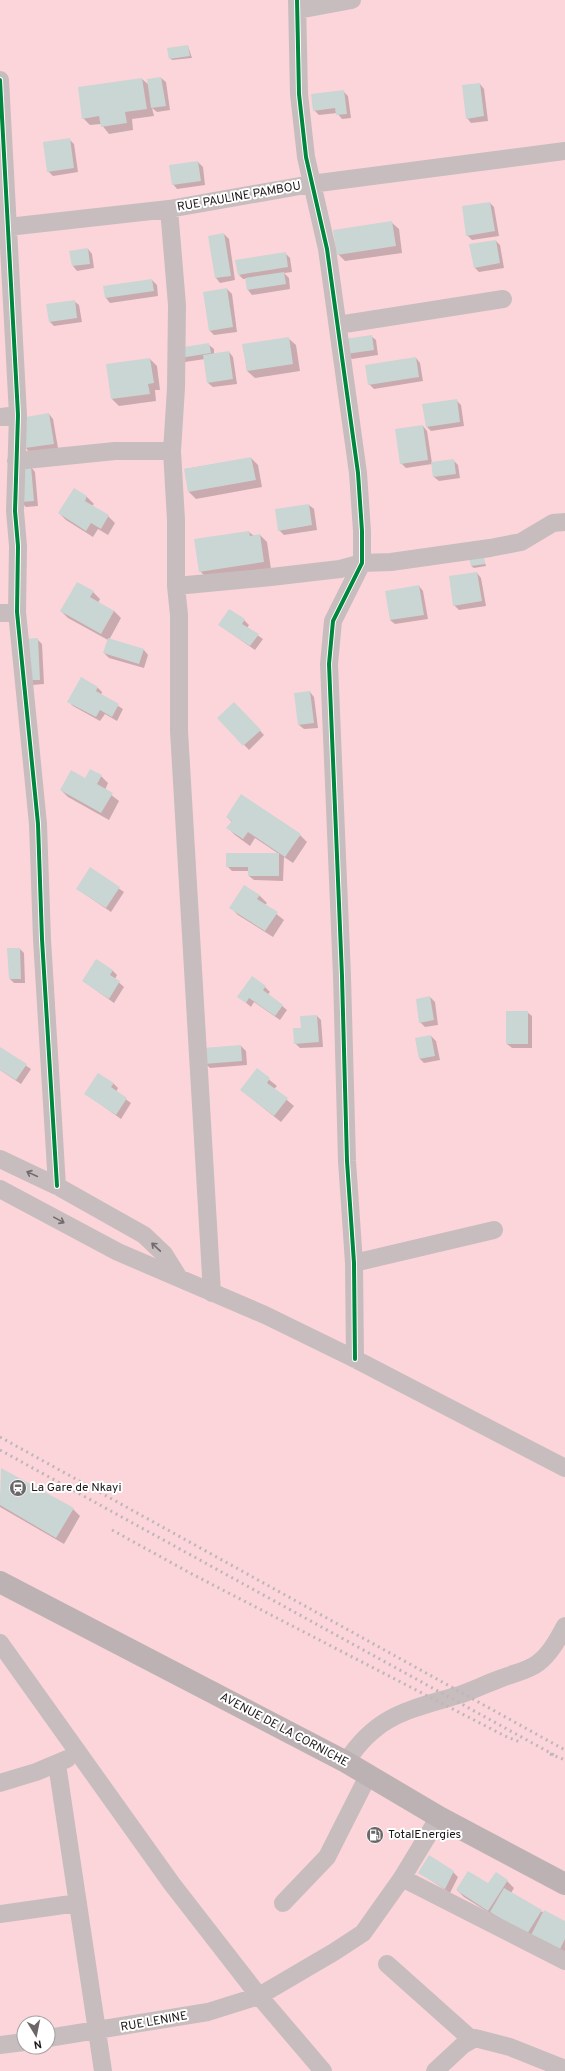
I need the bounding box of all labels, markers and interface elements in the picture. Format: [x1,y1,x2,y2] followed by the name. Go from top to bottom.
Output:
[176,178,302,216] street label: RUE PAULINE PAMBOU
[27,1170,39,1177] one-way arrow
[53,1216,65,1224] one-way arrow
[151,1242,161,1251] one-way arrow
[8,1478,28,1498] station icon: La Gare de Nkayi
[31,1480,121,1496] place label: La Gare de Nkayi
[217,1689,351,1771] street label: AVENUE DE LA CORNICHE
[365,1825,385,1845] fuel station icon: TotalEnergies
[388,1827,461,1843] place label: TotalEnergies
[119,2008,189,2036] street label: RUE LENINE
[16,2015,56,2055] north arrow
[32,2036,43,2051] text: N

